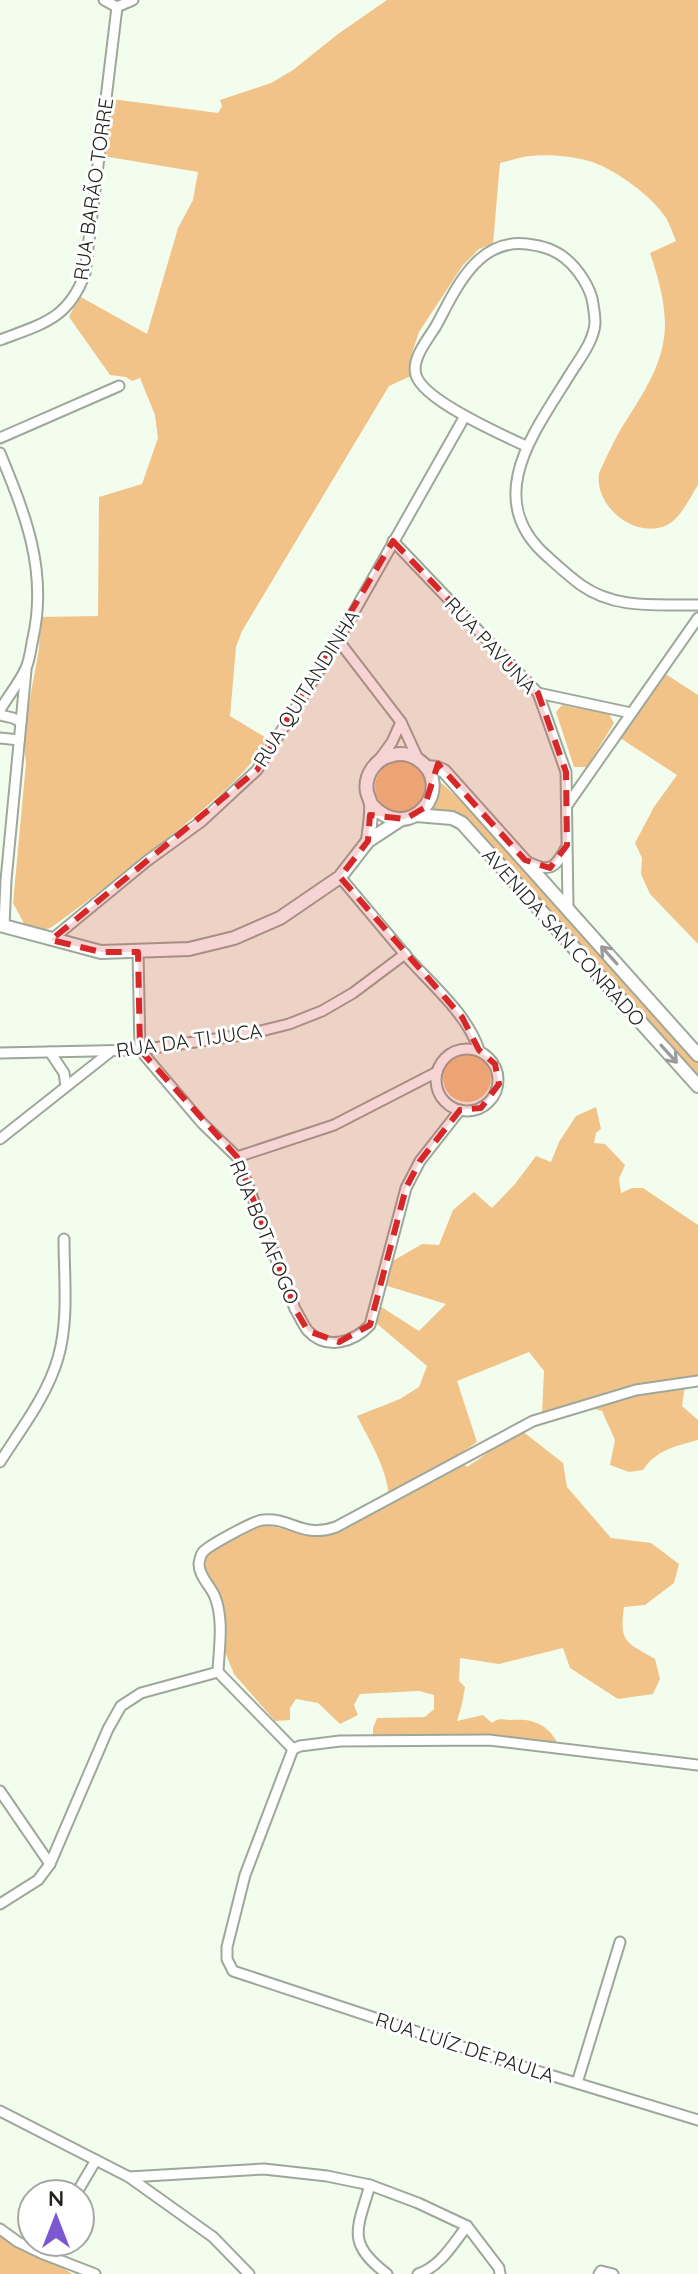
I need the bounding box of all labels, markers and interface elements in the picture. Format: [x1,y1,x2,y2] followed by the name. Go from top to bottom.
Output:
[68,96,118,282] street label: RUA BARÃO TORRE
[440,591,542,699] street label: RUA PAVUNA
[248,605,364,771] street label: RUA QUITANDINHA
[477,843,651,1031] street label: AVENIDA SAN CONRADO
[600,945,618,965] one-way arrow
[114,1017,264,1063] street label: RUA DA TIJUCA
[660,1044,678,1064] one-way arrow
[225,1156,305,1308] street label: RUA BOTAFOGO
[372,2006,558,2088] street label: RUA LUÍZ DE PAULA
[16,2178,96,2258] north arrow
[48,2184,64,2212] text: N

